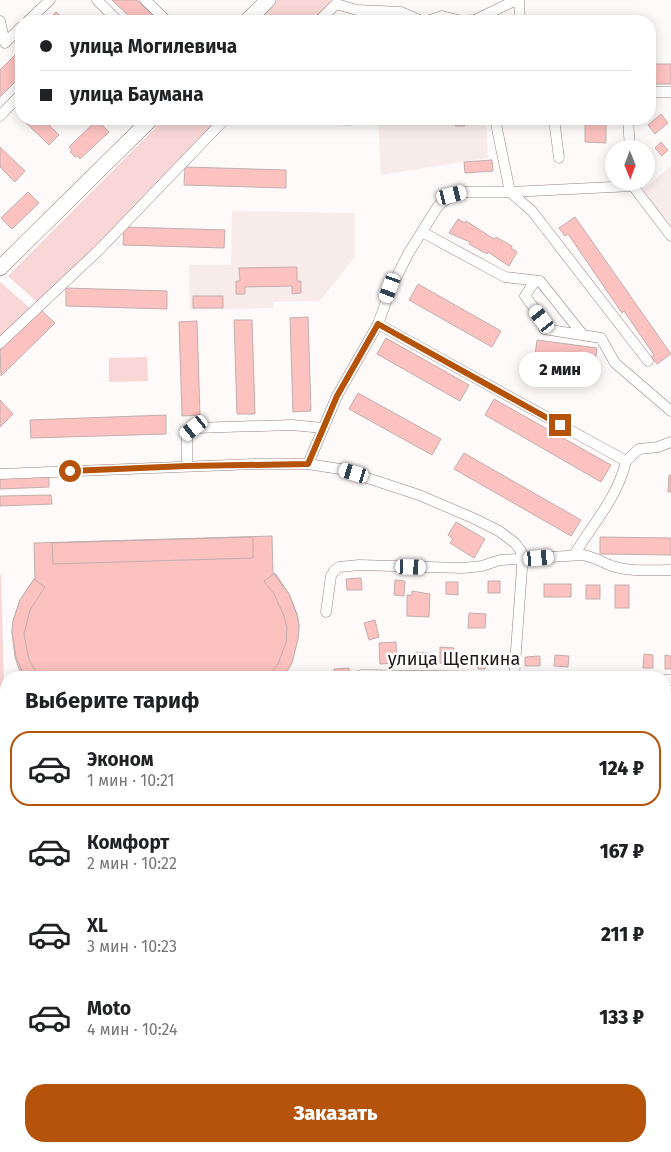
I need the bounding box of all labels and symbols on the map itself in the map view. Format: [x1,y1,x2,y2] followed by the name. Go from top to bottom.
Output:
[605,140,655,190] north arrow
[435,184,468,206] car
[377,271,402,305] car
[526,303,557,335] car
[519,352,601,388] callout: 2 мин
[177,413,210,443] car
[549,414,571,436] route end
[59,460,81,482] route start
[337,461,370,485] car
[523,549,554,567] car
[395,559,426,575] car
[388,648,520,670] street label: улица Щепкина

